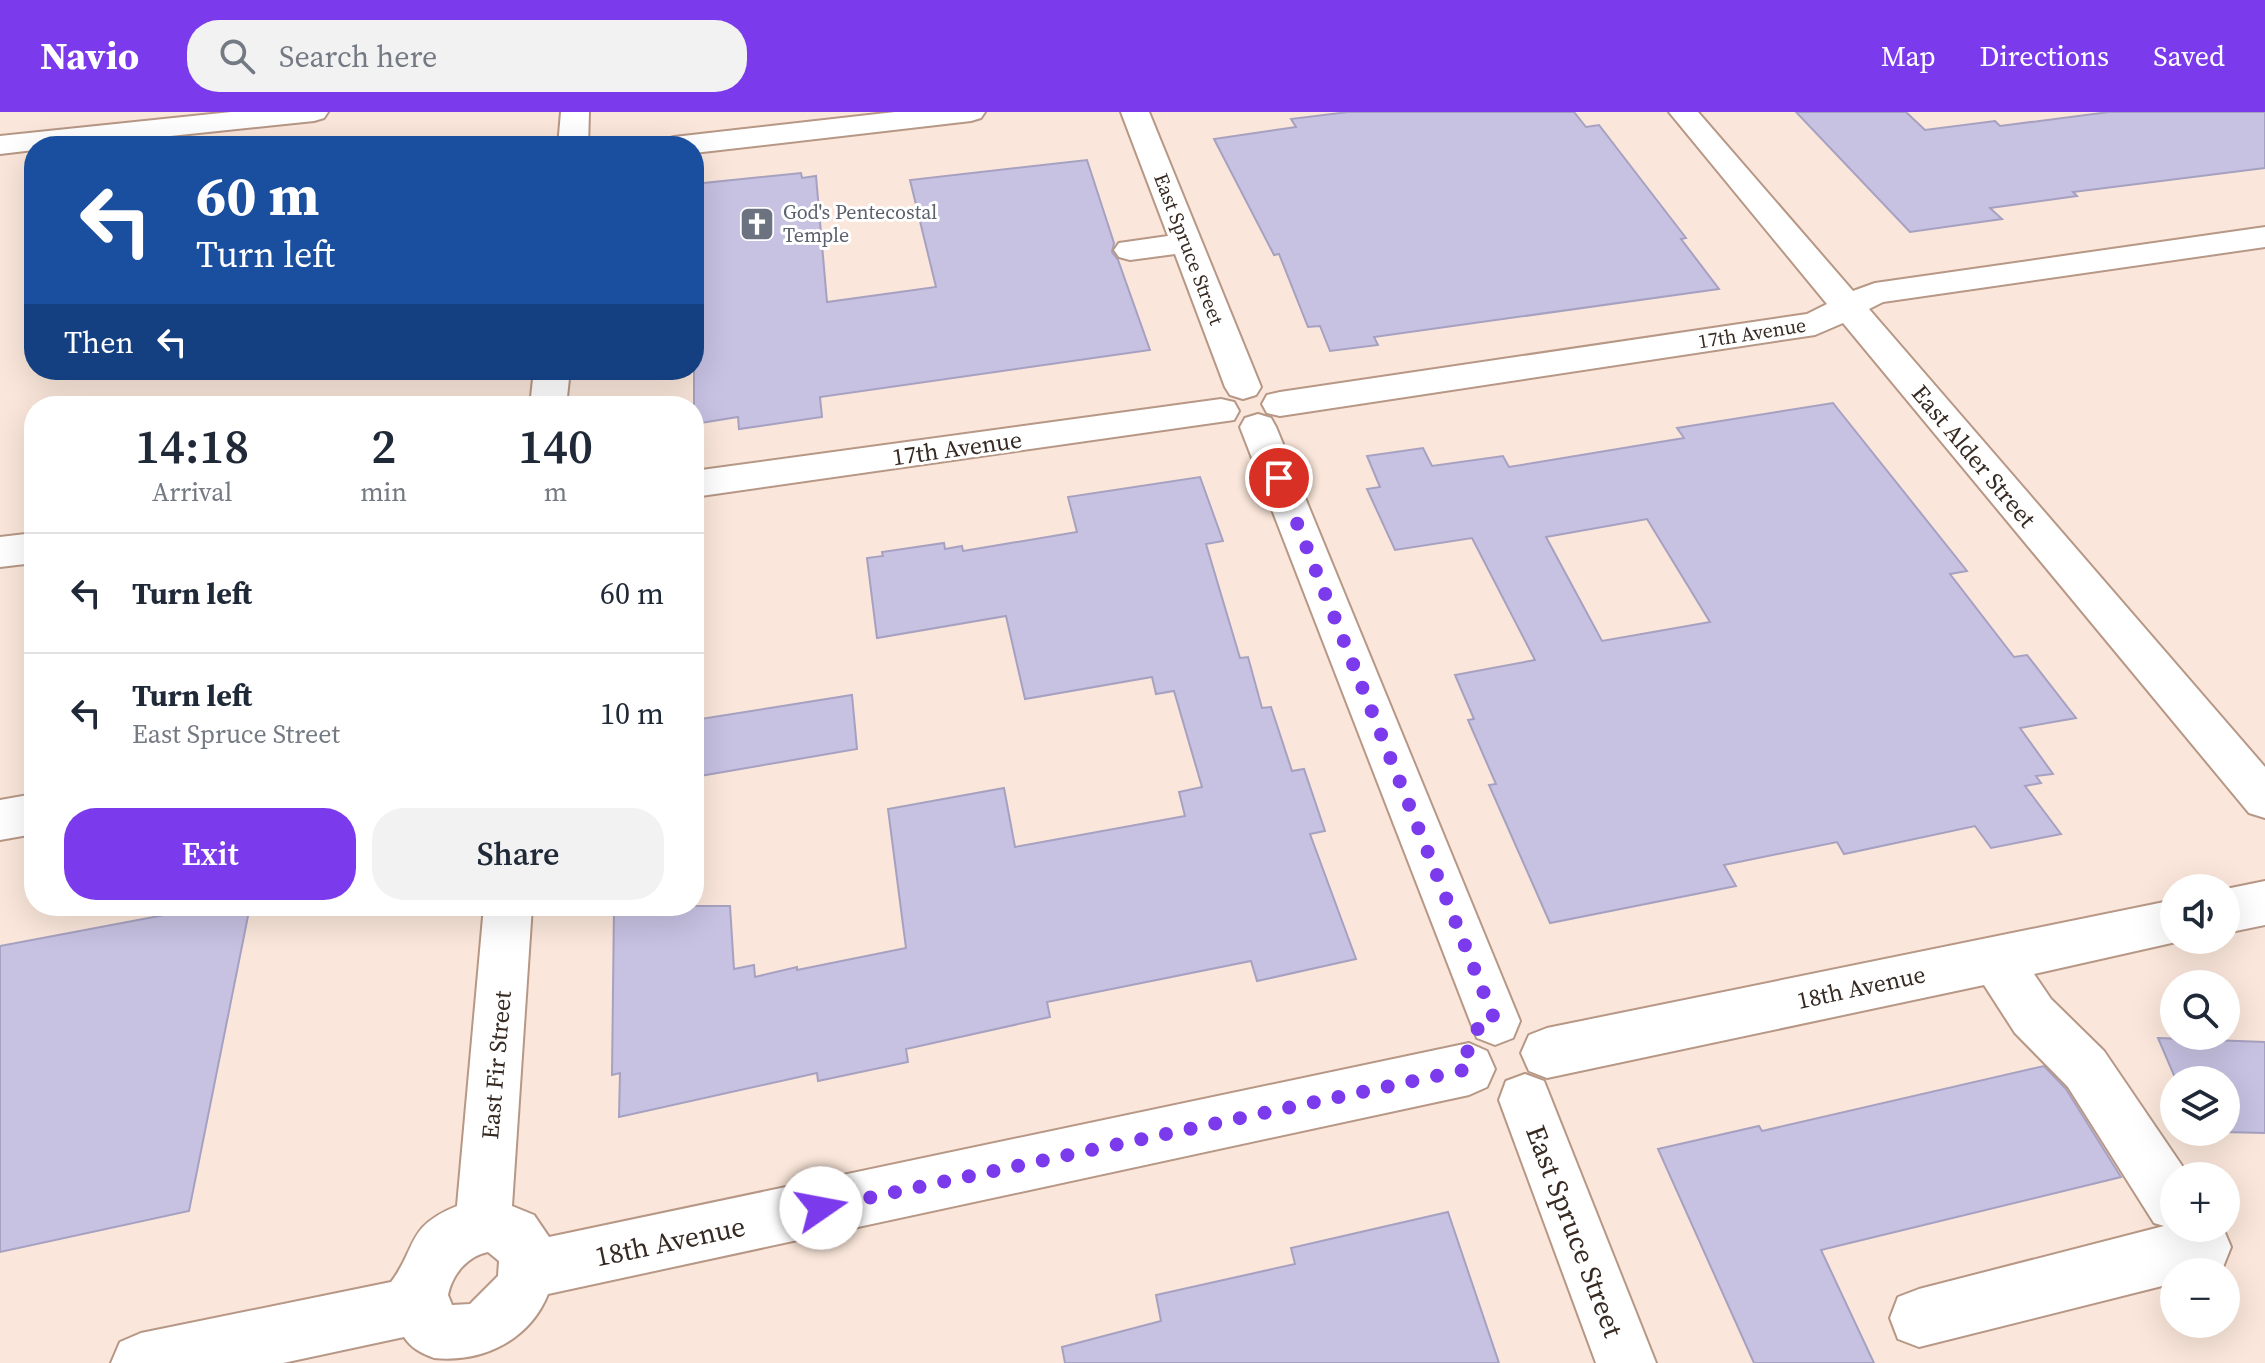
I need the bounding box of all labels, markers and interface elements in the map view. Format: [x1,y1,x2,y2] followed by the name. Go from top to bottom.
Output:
[187,20,747,92] search box
[40,30,139,82] text: Navio
[215,34,259,78] icon: search
[279,36,437,77] text: Search here
[1881,37,1936,75] text: Map
[1980,37,2109,75] text: Directions
[2153,37,2225,75] text: Saved
[196,157,319,234] text: 60 m
[64,168,168,272] icon: left
[1147,169,1231,329] street label: East Spruce Street
[783,198,937,249] place label: God's Pentecostal Temple
[738,205,776,243] church icon: God's Pentecostal Temple
[196,230,335,279] text: Turn left
[1696,311,1808,355] street label: 17th Avenue
[150,320,194,364] icon: left
[64,322,134,363] text: Then
[1904,378,2044,535] street label: East Alder Street
[135,413,249,479] text: 14:18
[371,413,396,479] text: 2
[518,413,593,479] text: 140
[890,423,1024,473] street label: 17th Avenue
[1245,444,1313,512] pin
[1257,456,1301,500] icon: arrive
[152,474,232,510] text: Arrival
[360,474,407,510] text: min
[544,474,567,510] text: m
[64,571,108,615] icon: left
[132,573,252,614] text: Turn left
[600,573,664,614] text: 60 m
[132,675,252,716] text: Turn left
[64,691,108,735] icon: left
[600,693,664,734] text: 10 m
[132,716,340,752] text: East Spruce Street
[64,808,356,900] button: Exit
[372,808,664,900] button: Share
[2160,874,2240,1338] map controls
[2160,874,2240,954] button: sound
[1794,957,1928,1017] street label: 18th Avenue
[2160,970,2240,1050] button: search
[473,989,519,1141] street label: East Fir Street
[2160,1066,2240,1146] button: layers
[1517,1120,1633,1343] street label: East Spruce Street
[2160,1162,2240,1242] button: +
[779,1166,863,1250] position arrow
[592,1207,748,1275] street label: 18th Avenue
[2160,1258,2240,1338] button: −

